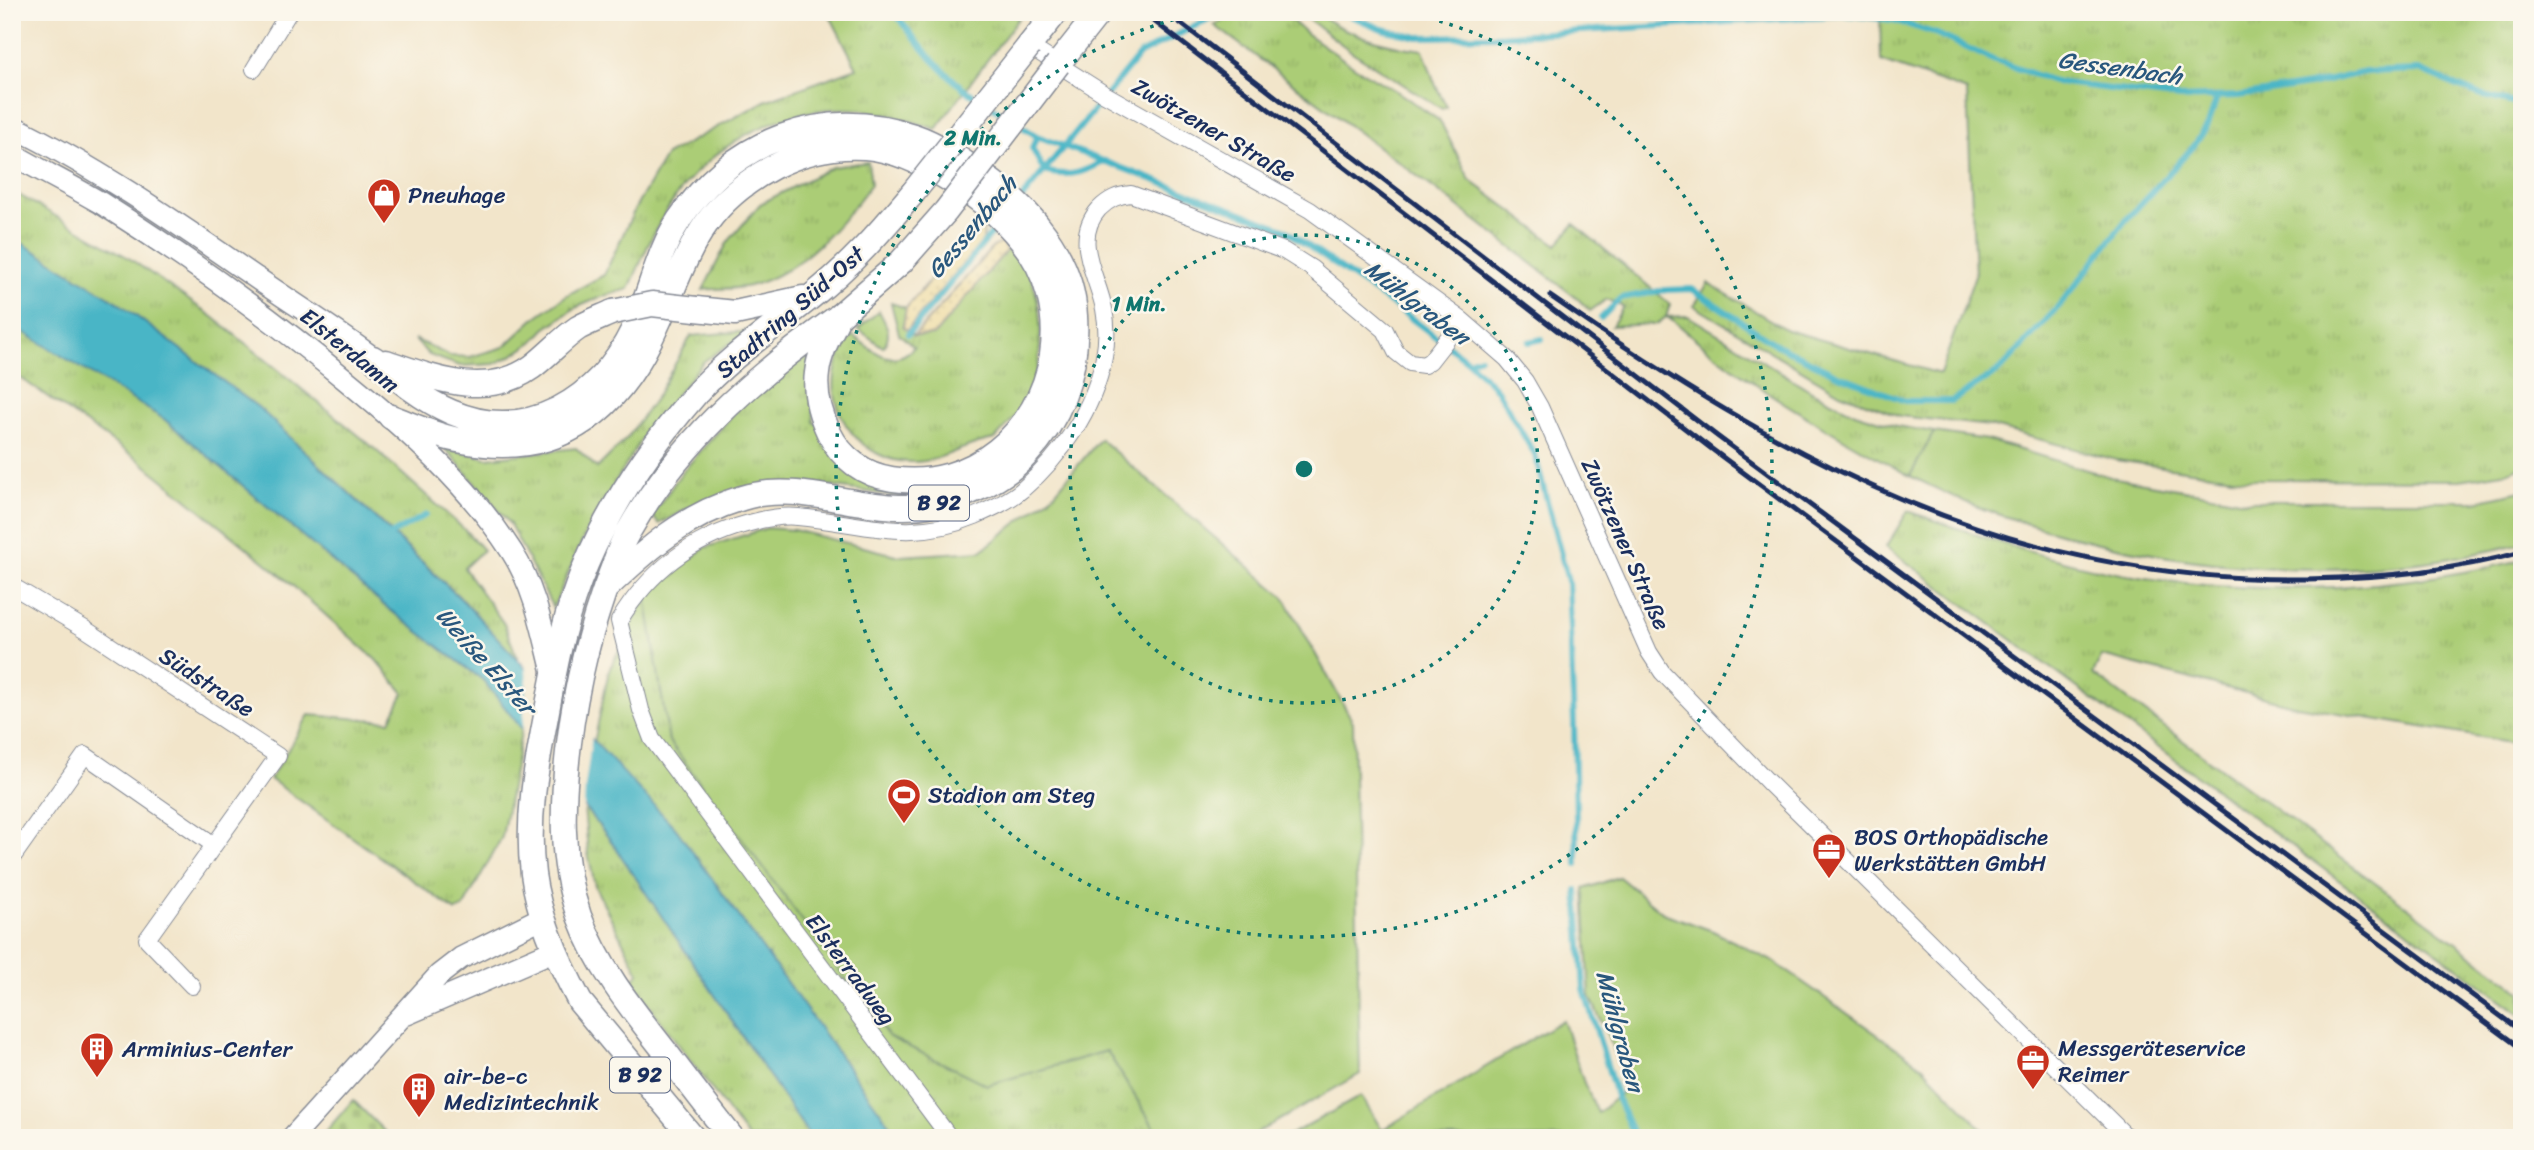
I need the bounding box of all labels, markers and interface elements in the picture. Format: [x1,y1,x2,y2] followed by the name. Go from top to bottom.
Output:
[2055,39,2187,98] water label: Gessenbach
[1123,66,1304,194] street label: Zwötzener Straße
[943,119,1002,157] text: 2 Min.
[916,164,1030,288] water label: Gessenbach
[408,175,506,216] place label: Pneuhage
[365,176,403,225] shop icon: Pneuhage
[706,234,876,389] street label: Stadtring Süd-Ost
[1355,249,1482,359] water label: Mühlgraben
[1111,285,1167,323] text: 1 Min.
[290,297,409,404] street label: Elsterdamm
[1569,451,1682,637] street label: Zwötzener Straße
[1292,457,1316,481] centre of rings
[909,486,969,520] road number: B 92
[425,597,550,728] water label: Weiße Elster
[151,636,263,729] street label: Südstraße
[928,775,1096,816] place label: Stadion am Steg
[885,776,923,825] sports icon: Stadion am Steg
[1854,817,2048,884] place label: BOS Orthopädische Werkstätten GmbH
[1810,831,1848,880] office icon: BOS Orthopädische Werkstätten GmbH
[794,904,907,1035] street label: Elsterradweg
[1584,966,1657,1099] water label: Mühlgraben
[2058,1028,2246,1095] place label: Messgeräteservice Reimer
[121,1029,294,1070] place label: Arminius-Center
[78,1030,116,1079] building icon: Arminius-Center
[2014,1042,2052,1091] office icon: Messgeräteservice Reimer
[444,1056,599,1123] place label: air-be-c Medizintechnik
[610,1058,670,1092] road number: B 92
[400,1070,438,1119] building icon: air-be-c Medizintechnik

